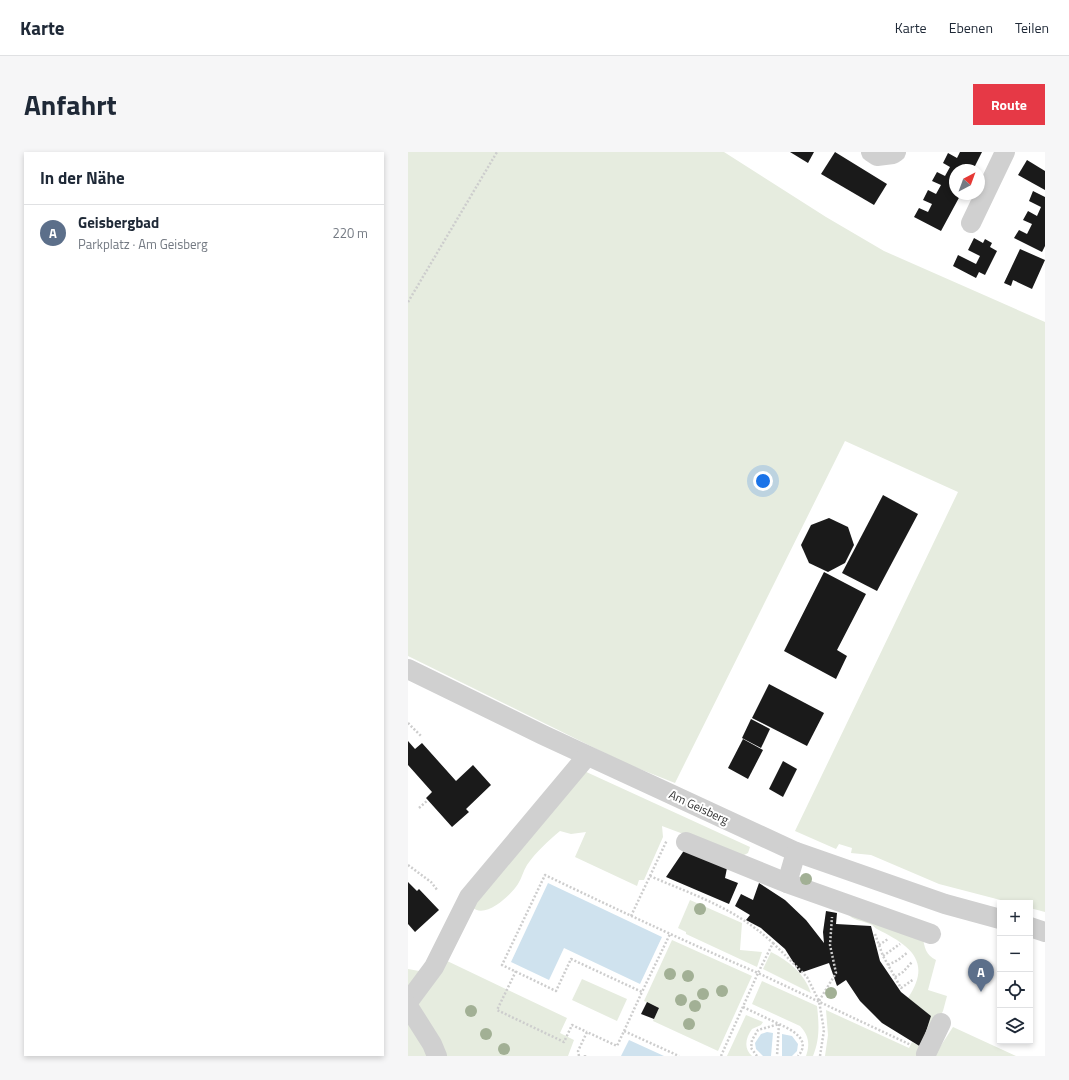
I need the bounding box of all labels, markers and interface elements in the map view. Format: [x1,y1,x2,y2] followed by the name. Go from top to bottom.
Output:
[20,13,65,42] text: Karte
[895,17,927,38] text: Karte
[949,17,993,38] text: Ebenen
[1015,17,1049,38] text: Teilen
[24,83,117,126] text: Anfahrt
[973,84,1045,125] button: Route
[949,164,985,200] north arrow
[40,165,125,191] text: In der Nähe
[78,211,159,234] text: Geisbergbad
[49,223,57,243] text: A
[332,223,368,243] text: 220 m
[78,234,208,254] text: Parkplatz · Am Geisberg
[753,471,773,491] your location
[666,785,732,829] street label: Am Geisberg
[997,900,1033,1044] map controls
[997,900,1033,936] button: +
[997,936,1033,972] button: −
[968,959,994,992] pin: A
[997,972,1033,1008] button: locate
[997,1008,1033,1044] button: layers

